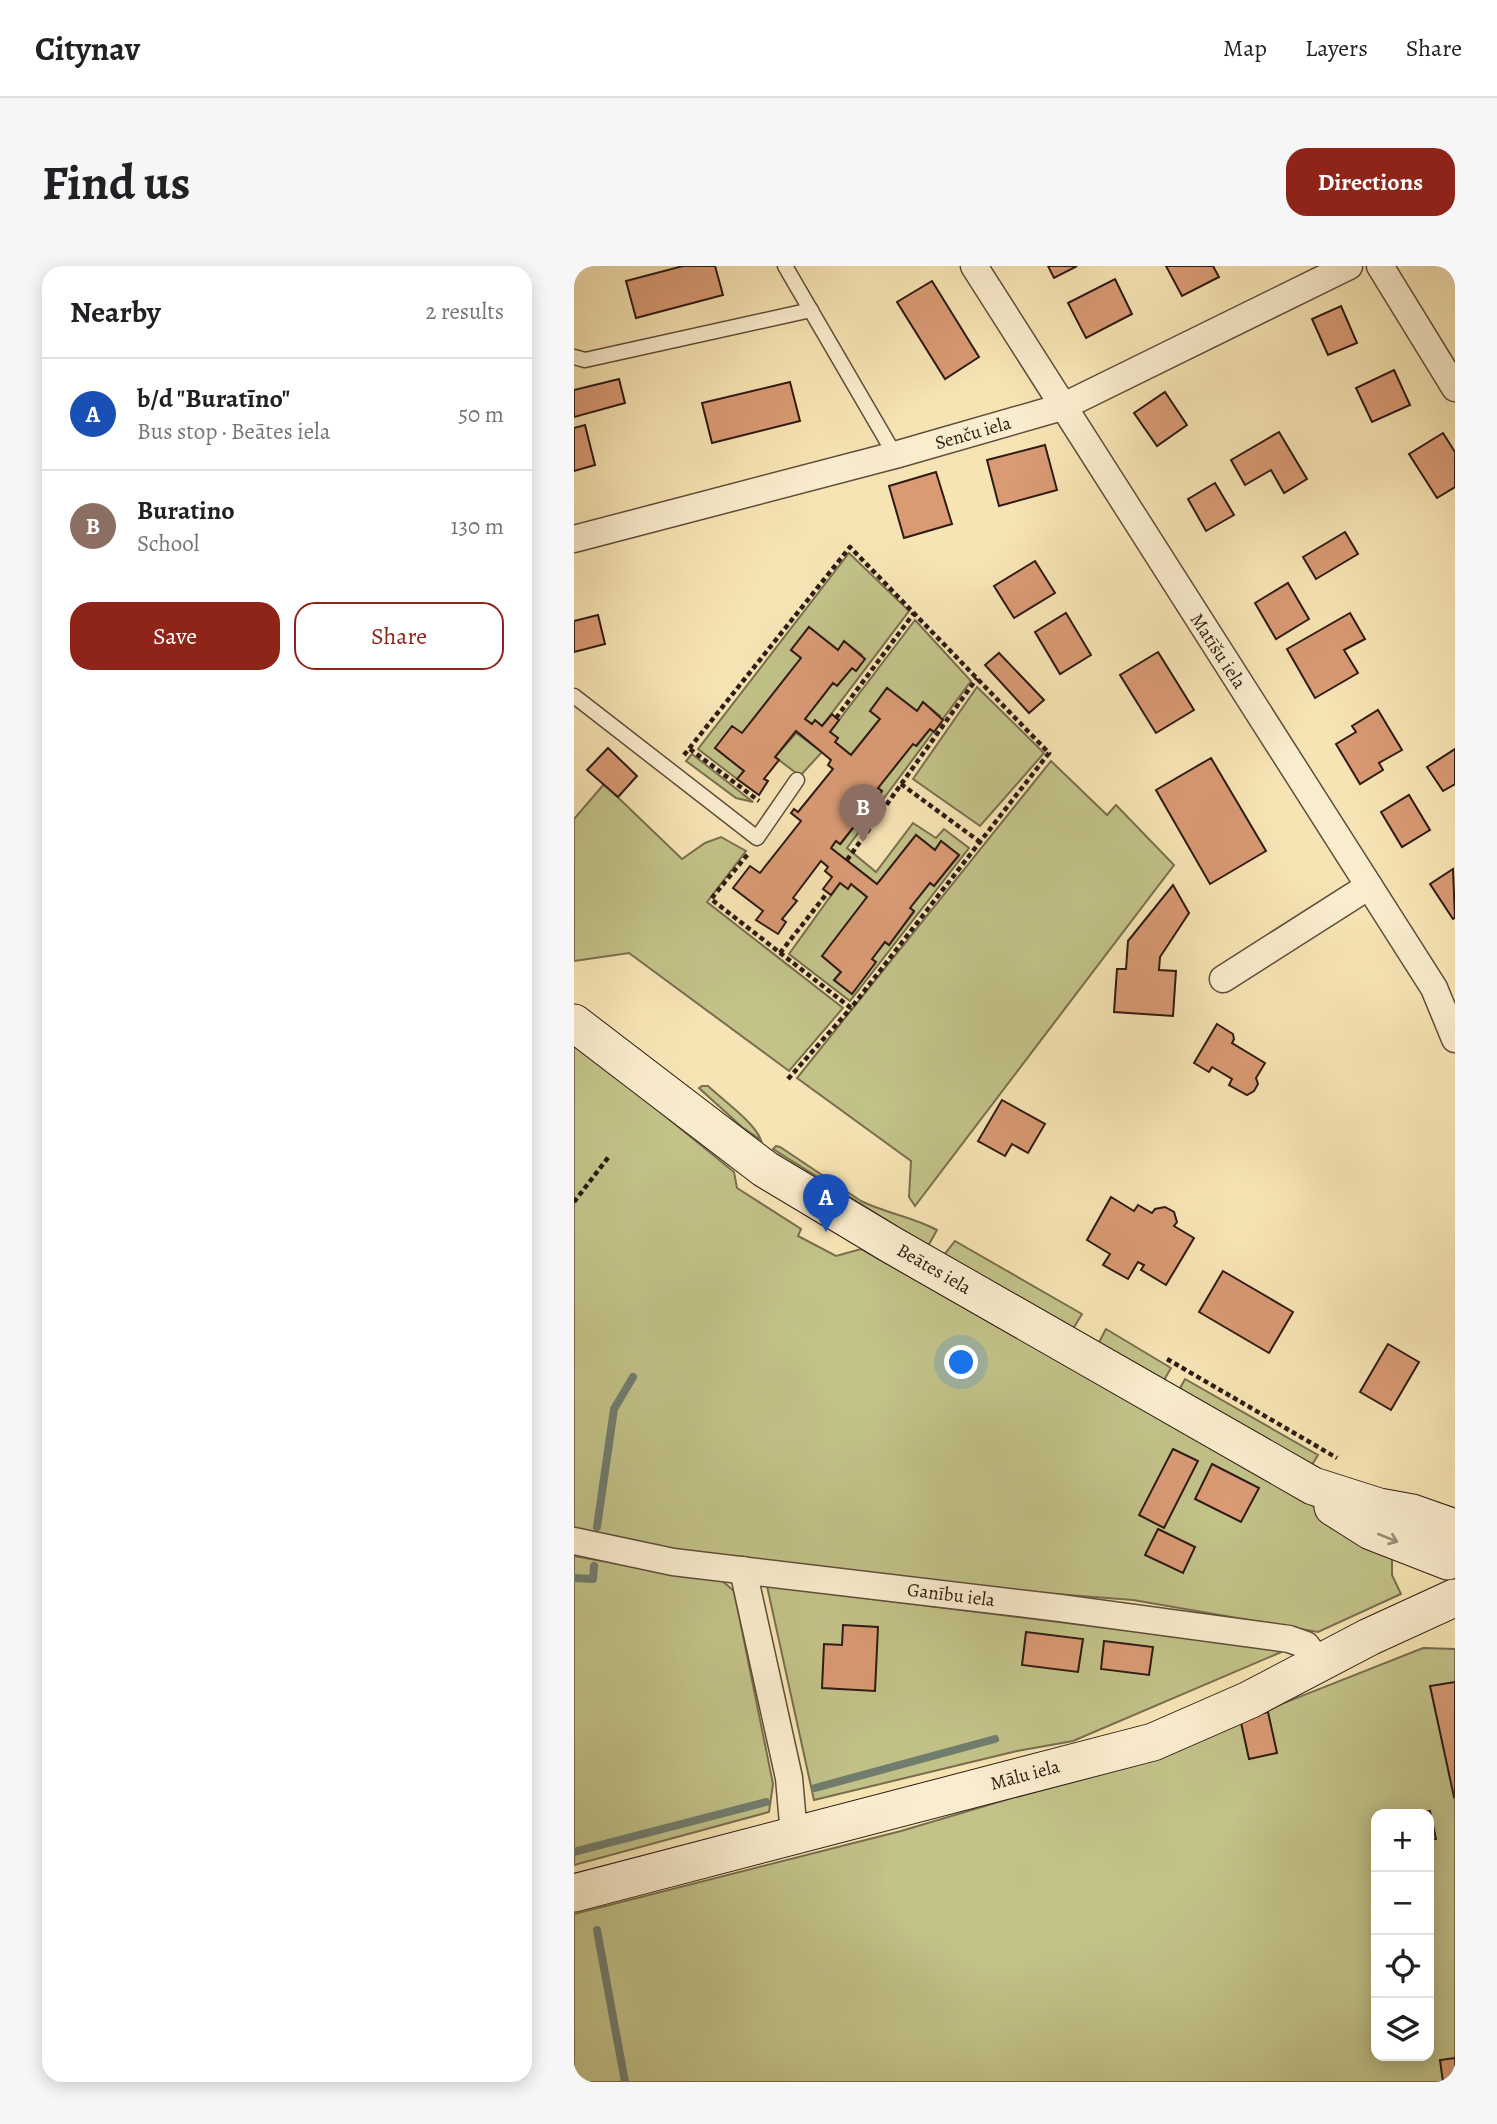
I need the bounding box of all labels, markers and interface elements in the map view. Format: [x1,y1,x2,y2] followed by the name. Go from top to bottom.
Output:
[35,26,140,71] text: Citynav
[1223,32,1267,64] text: Map
[1305,32,1368,64] text: Layers
[1406,32,1462,64] text: Share
[1286,148,1455,216] button: Directions
[42,149,190,216] text: Find us
[70,292,161,332] text: Nearby
[426,296,504,327] text: 2 results
[137,381,290,416] text: b/d "Buratīno"
[86,399,100,430] text: A
[458,399,504,430] text: 50 m
[932,410,1014,456] street label: Senču iela
[137,416,330,447] text: Bus stop · Beātes iela
[137,493,235,528] text: Buratino
[86,511,100,542] text: B
[451,511,504,542] text: 130 m
[137,528,199,559] text: School
[70,602,280,670] button: Save
[294,602,504,670] button: Share
[1184,608,1252,694] street label: Matīšu iela
[840,784,886,842] pin: B
[803,1174,849,1232] pin: A
[892,1237,976,1301] street label: Beātes iela
[944,1345,978,1379] your location
[1377,1532,1399,1545] one-way arrow
[906,1577,996,1613] street label: Ganību iela
[987,1753,1063,1797] street label: Mālu iela
[1371,1809,1434,2061] map controls
[1371,1809,1434,1872] button: +
[1371,1872,1434,1935] button: −
[1371,1935,1434,1998] button: locate
[1371,1998,1434,2061] button: layers

